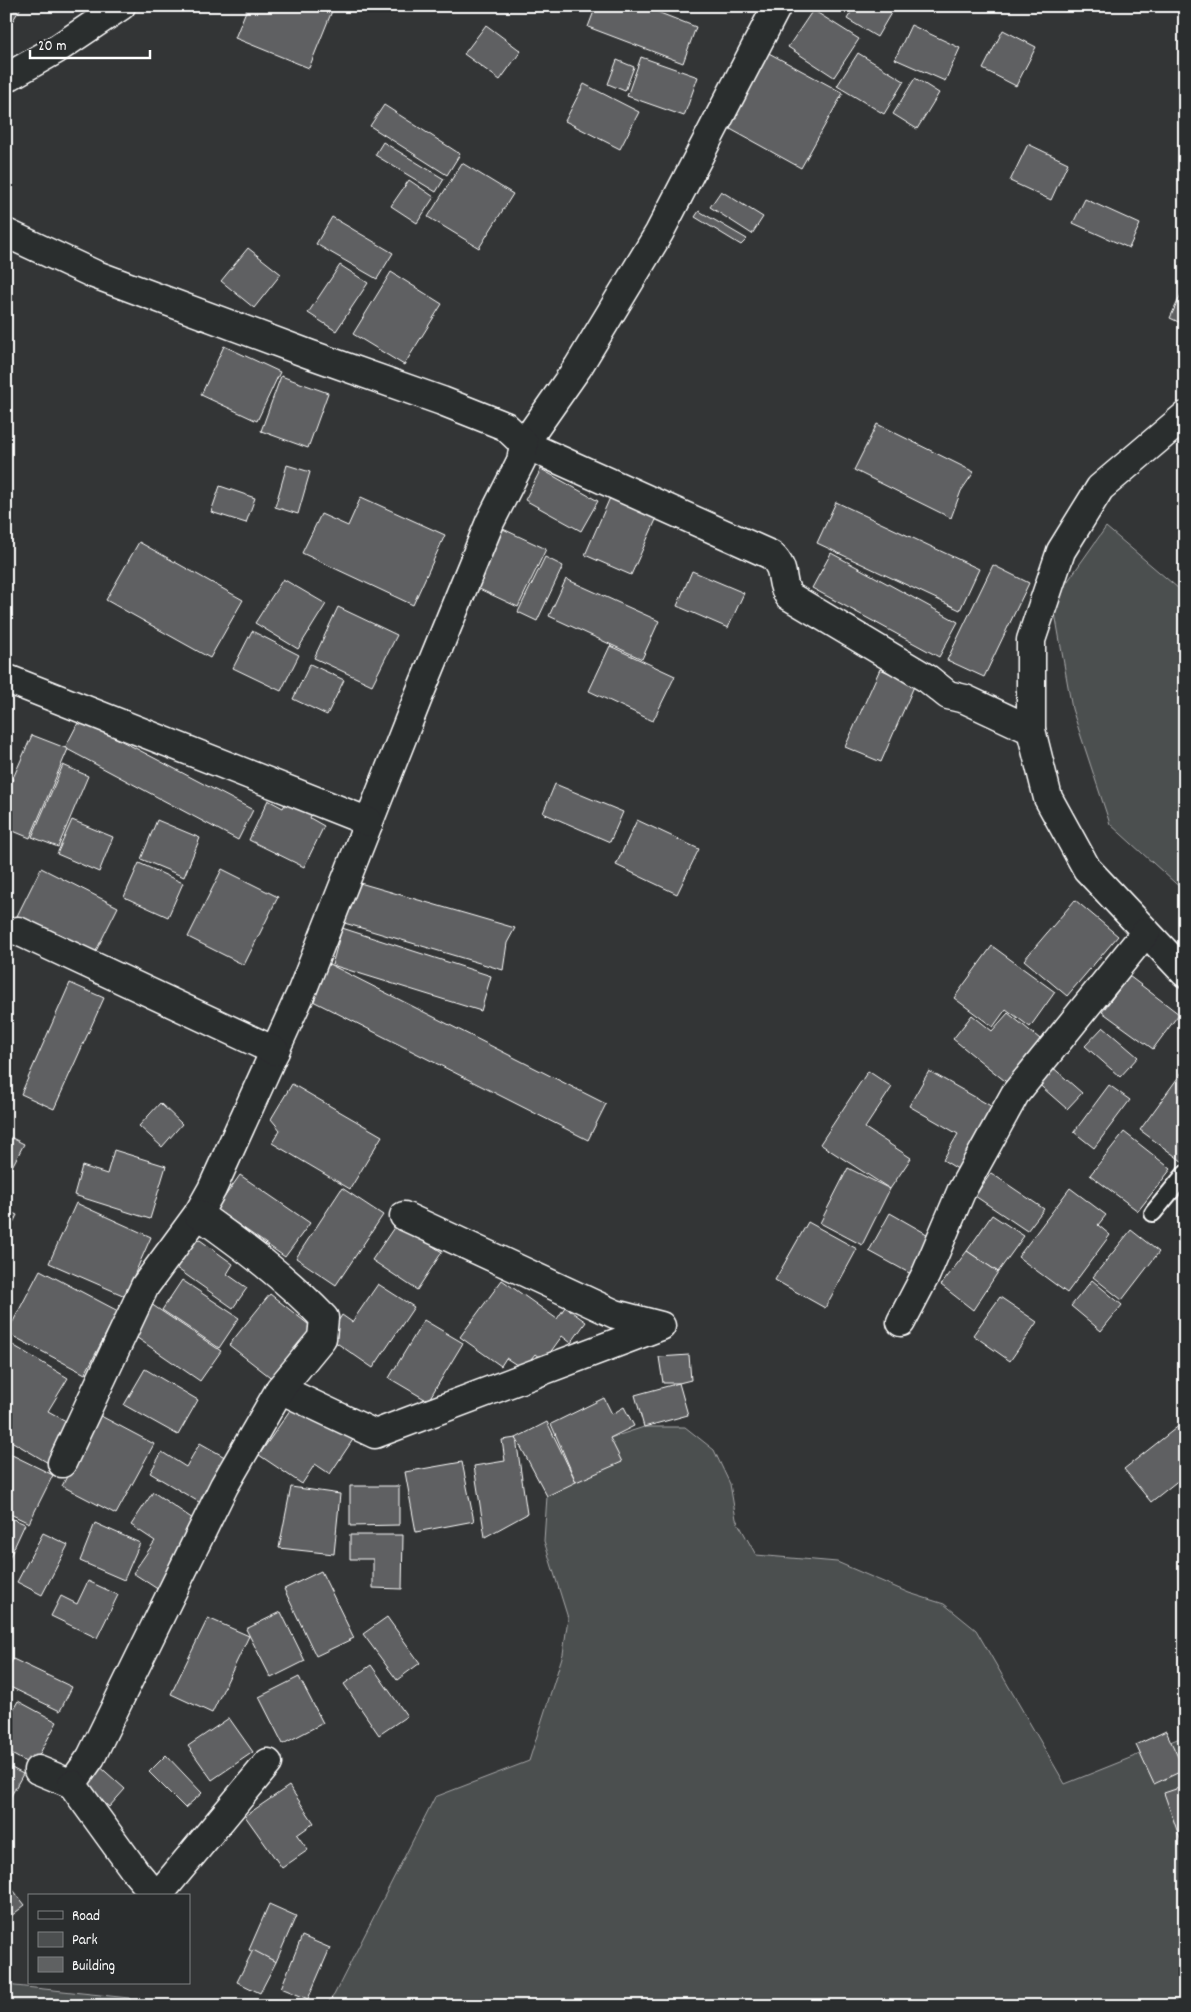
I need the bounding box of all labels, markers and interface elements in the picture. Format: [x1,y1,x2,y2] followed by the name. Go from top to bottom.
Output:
[30,28,150,60] scale bar
[38,36,66,58] text: 20 m
[28,1894,190,1984] legend
[72,1906,100,1928] text: Road
[72,1930,98,1952] text: Park
[72,1956,115,1978] text: Building

